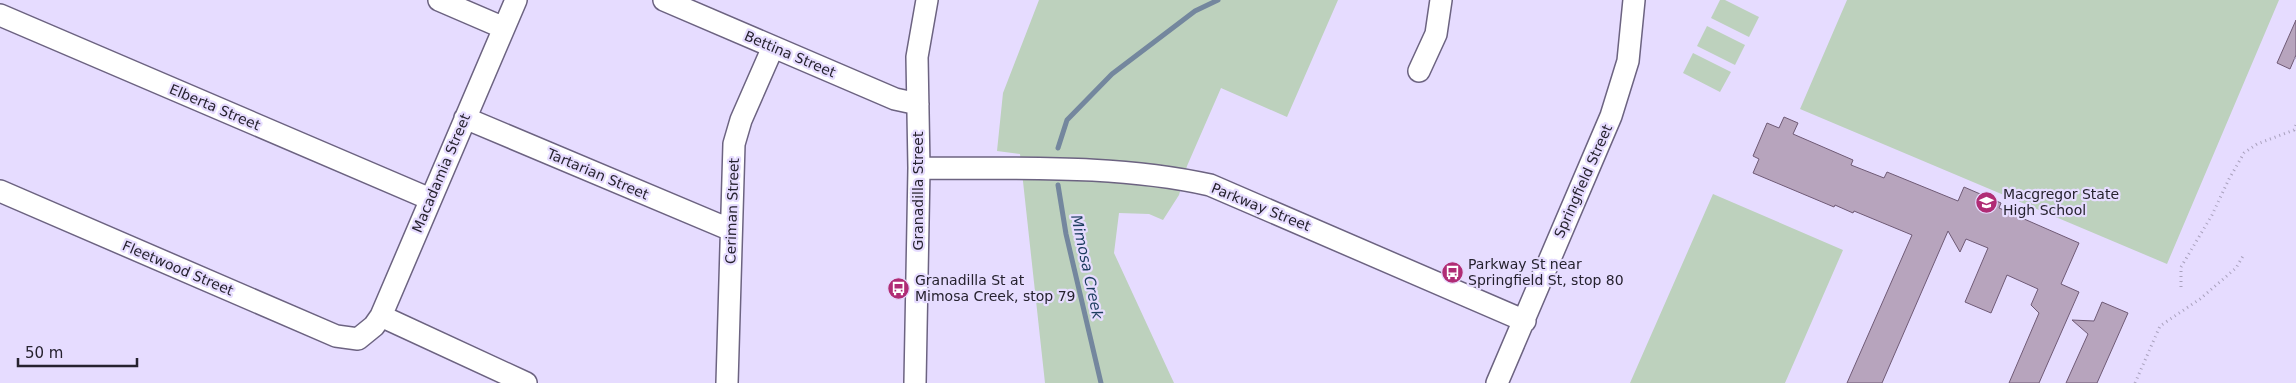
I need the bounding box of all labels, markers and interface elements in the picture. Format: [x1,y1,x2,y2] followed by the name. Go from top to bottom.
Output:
[742,28,838,81] street label: Bettina Street
[167,81,263,134] street label: Elberta Street
[409,111,473,235] street label: Macadamia Street
[1551,121,1615,240] street label: Springfield Street
[910,131,926,250] street label: Granadilla Street
[544,145,652,203] street label: Tartarian Street
[722,157,742,264] street label: Ceriman Street
[1209,180,1313,234] street label: Parkway Street
[2003,186,2119,218] place label: Macgregor State High School
[1975,190,1999,214] school or university icon: Macgregor State High School
[1067,213,1107,322] water label: Mimosa Creek
[120,237,236,299] street label: Fleetwood Street
[1468,256,1624,288] place label: Parkway St near Springfield St, stop 80
[1440,260,1464,284] bus stop icon: Parkway St near Springfield St, stop 80
[915,272,1075,304] place label: Granadilla St at Mimosa Creek, stop 79
[887,276,911,300] bus stop icon: Granadilla St at Mimosa Creek, stop 79
[18,336,136,368] scale bar
[25,344,63,362] text: 50 m

